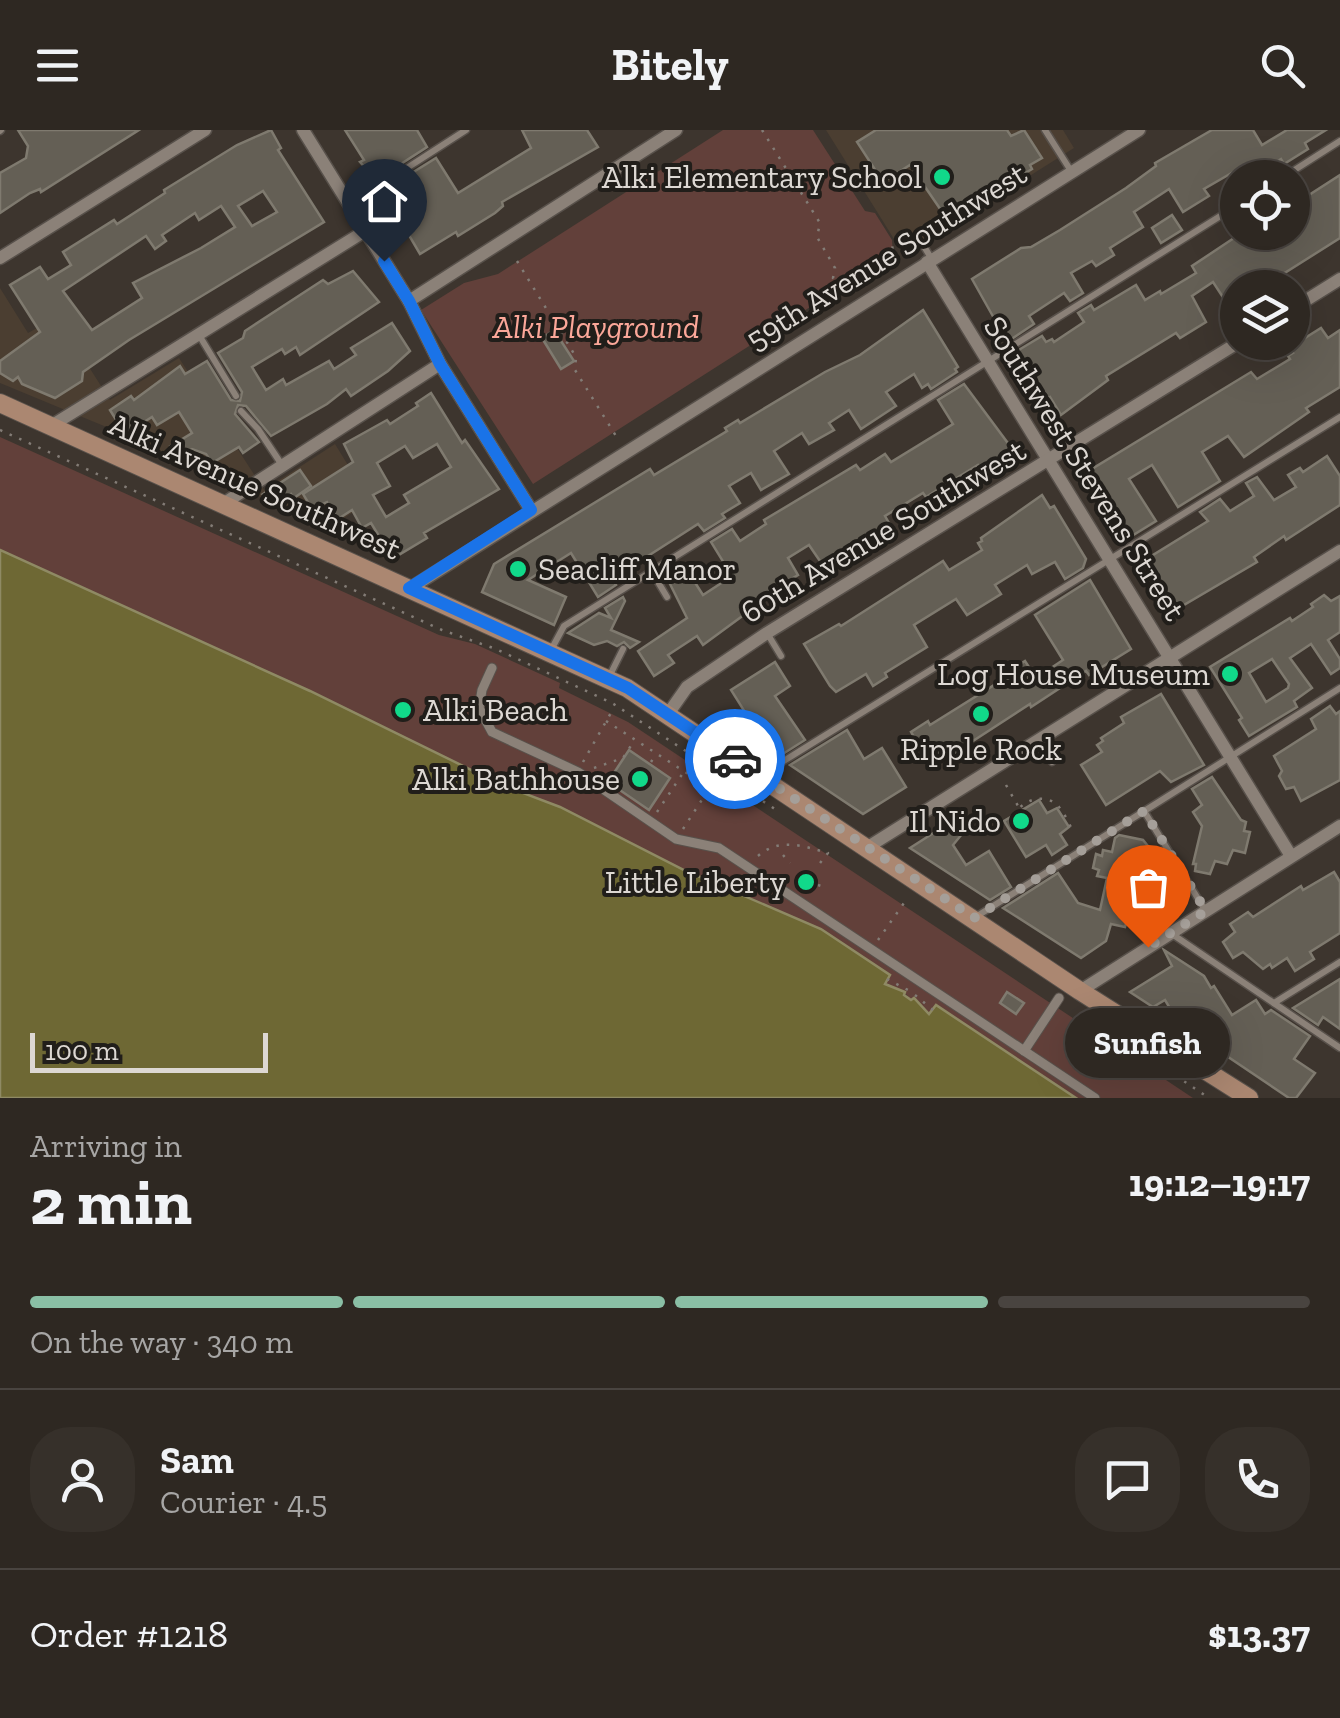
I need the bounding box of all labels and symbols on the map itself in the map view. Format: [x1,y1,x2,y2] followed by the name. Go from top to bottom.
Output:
[739,154,1033,358] street label: 59th Avenue Southwest
[602,158,922,196] place label: Alki Elementary School
[342,159,427,262] pin
[931,166,953,188] marker: Alki Elementary School
[492,308,699,346] park label: Alki Playground
[976,309,1194,627] street label: Southwest Stevens Street
[103,404,407,568] street label: Alki Avenue Southwest
[734,431,1032,631] street label: 60th Avenue Southwest
[538,550,736,588] place label: Seacliff Manor
[507,558,529,580] marker: Seacliff Manor
[937,655,1210,693] place label: Log House Museum
[1219,663,1241,685] marker: Log House Museum
[423,691,568,729] place label: Alki Beach
[392,699,414,721] marker: Alki Beach
[970,703,992,725] marker: Ripple Rock
[685,709,785,809] courier
[900,730,1062,768] place label: Ripple Rock
[412,760,620,798] place label: Alki Bathhouse
[629,768,651,790] marker: Alki Bathhouse
[909,802,1001,840] place label: Il Nido
[1010,810,1032,832] marker: Il Nido
[1106,845,1191,948] pin
[605,863,787,901] place label: Little Liberty
[795,871,817,893] marker: Little Liberty
[1066,1007,1230,1077] callout: Sunfish
[30,1028,268,1073] scale bar

